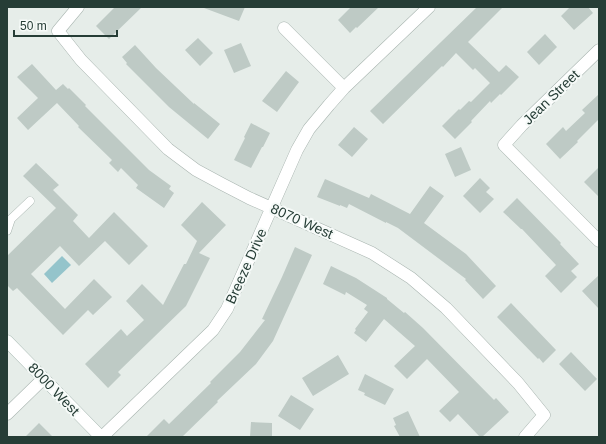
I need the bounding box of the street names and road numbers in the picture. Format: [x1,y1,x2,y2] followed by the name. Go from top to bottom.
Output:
[520,66,582,128] street label: Jean Street
[268,200,336,242] street label: 8070 West
[222,226,270,306] street label: Breeze Drive
[25,359,83,419] street label: 8000 West

